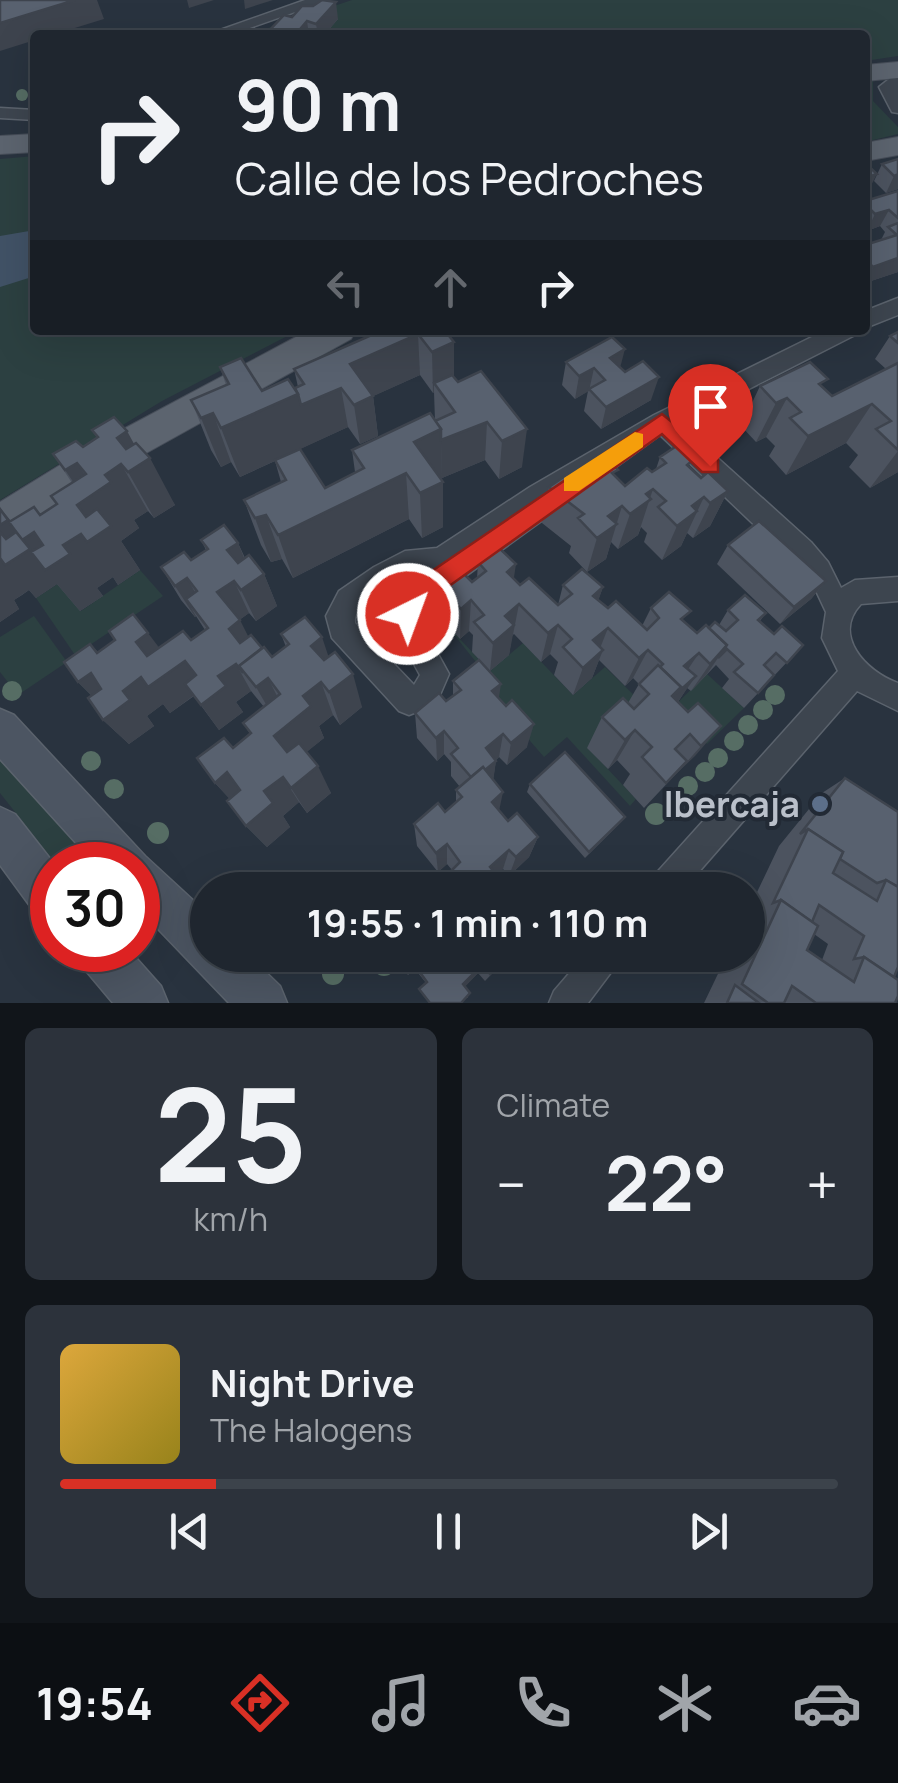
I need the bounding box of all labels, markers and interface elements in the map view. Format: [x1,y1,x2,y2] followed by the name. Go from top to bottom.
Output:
[235,56,402,152] text: 90 m
[70,70,200,200] icon: right
[235,147,704,209] text: Calle de los Pedroches
[318,260,373,315] icon: left
[423,260,478,315] icon: ahead
[528,260,583,315] icon: right
[668,364,753,467] pin
[683,379,738,434] icon: arrive
[356,562,460,666] position arrow
[664,780,800,828] place label: Ibercaja
[809,793,831,815] marker: Ibercaja
[30,842,160,972] speed limit sign: 30
[307,896,648,948] text: 19:55 · 1 min · 110 m
[154,1043,308,1221] text: 25
[497,1083,610,1127] text: Climate
[605,1131,728,1234] text: 22°
[497,1146,526,1222] text: −
[806,1146,838,1222] text: +
[194,1197,268,1241] text: km/h
[210,1356,415,1408] text: Night Drive
[210,1408,412,1452] text: The Halogens
[162,1504,217,1559] icon: previous
[421,1504,476,1559] icon: pause
[681,1504,736,1559] icon: next
[225,1668,295,1738] icon: directions
[366,1668,436,1738] icon: music
[508,1668,578,1738] icon: phone
[650,1668,720,1738] icon: climate
[792,1668,862,1738] icon: car
[36,1672,153,1734] text: 19:54

